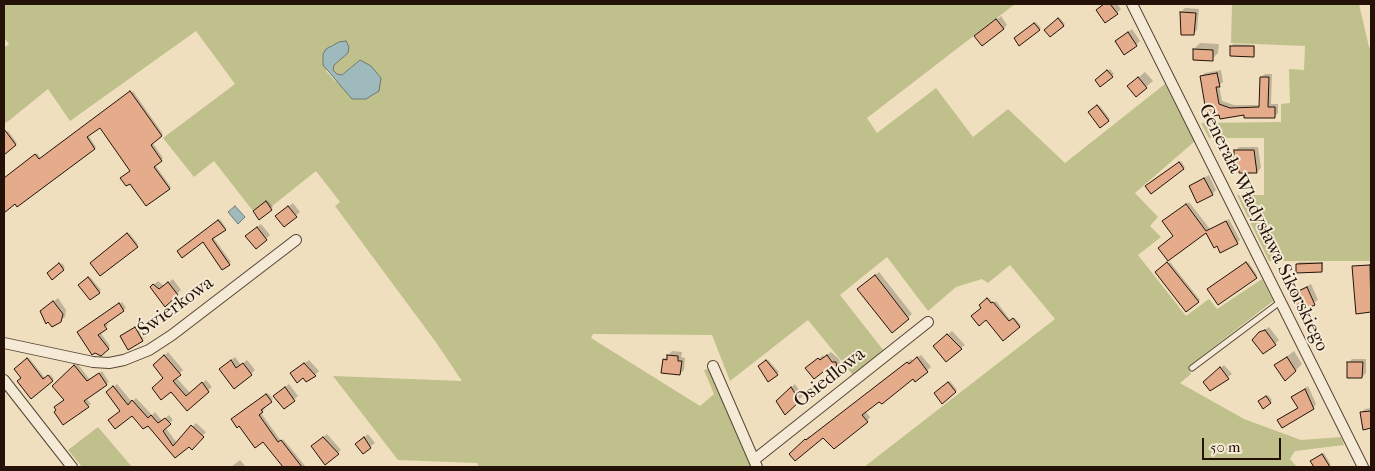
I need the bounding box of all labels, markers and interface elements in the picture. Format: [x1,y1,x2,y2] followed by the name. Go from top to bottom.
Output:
[1193,101,1333,355] street label: Generała Władysława Sikorskiego
[134,272,218,342] street label: Świerkowa
[790,343,870,413] street label: Osiedlowa
[1205,428,1284,460] scale bar
[1210,438,1240,456] text: 50 m

